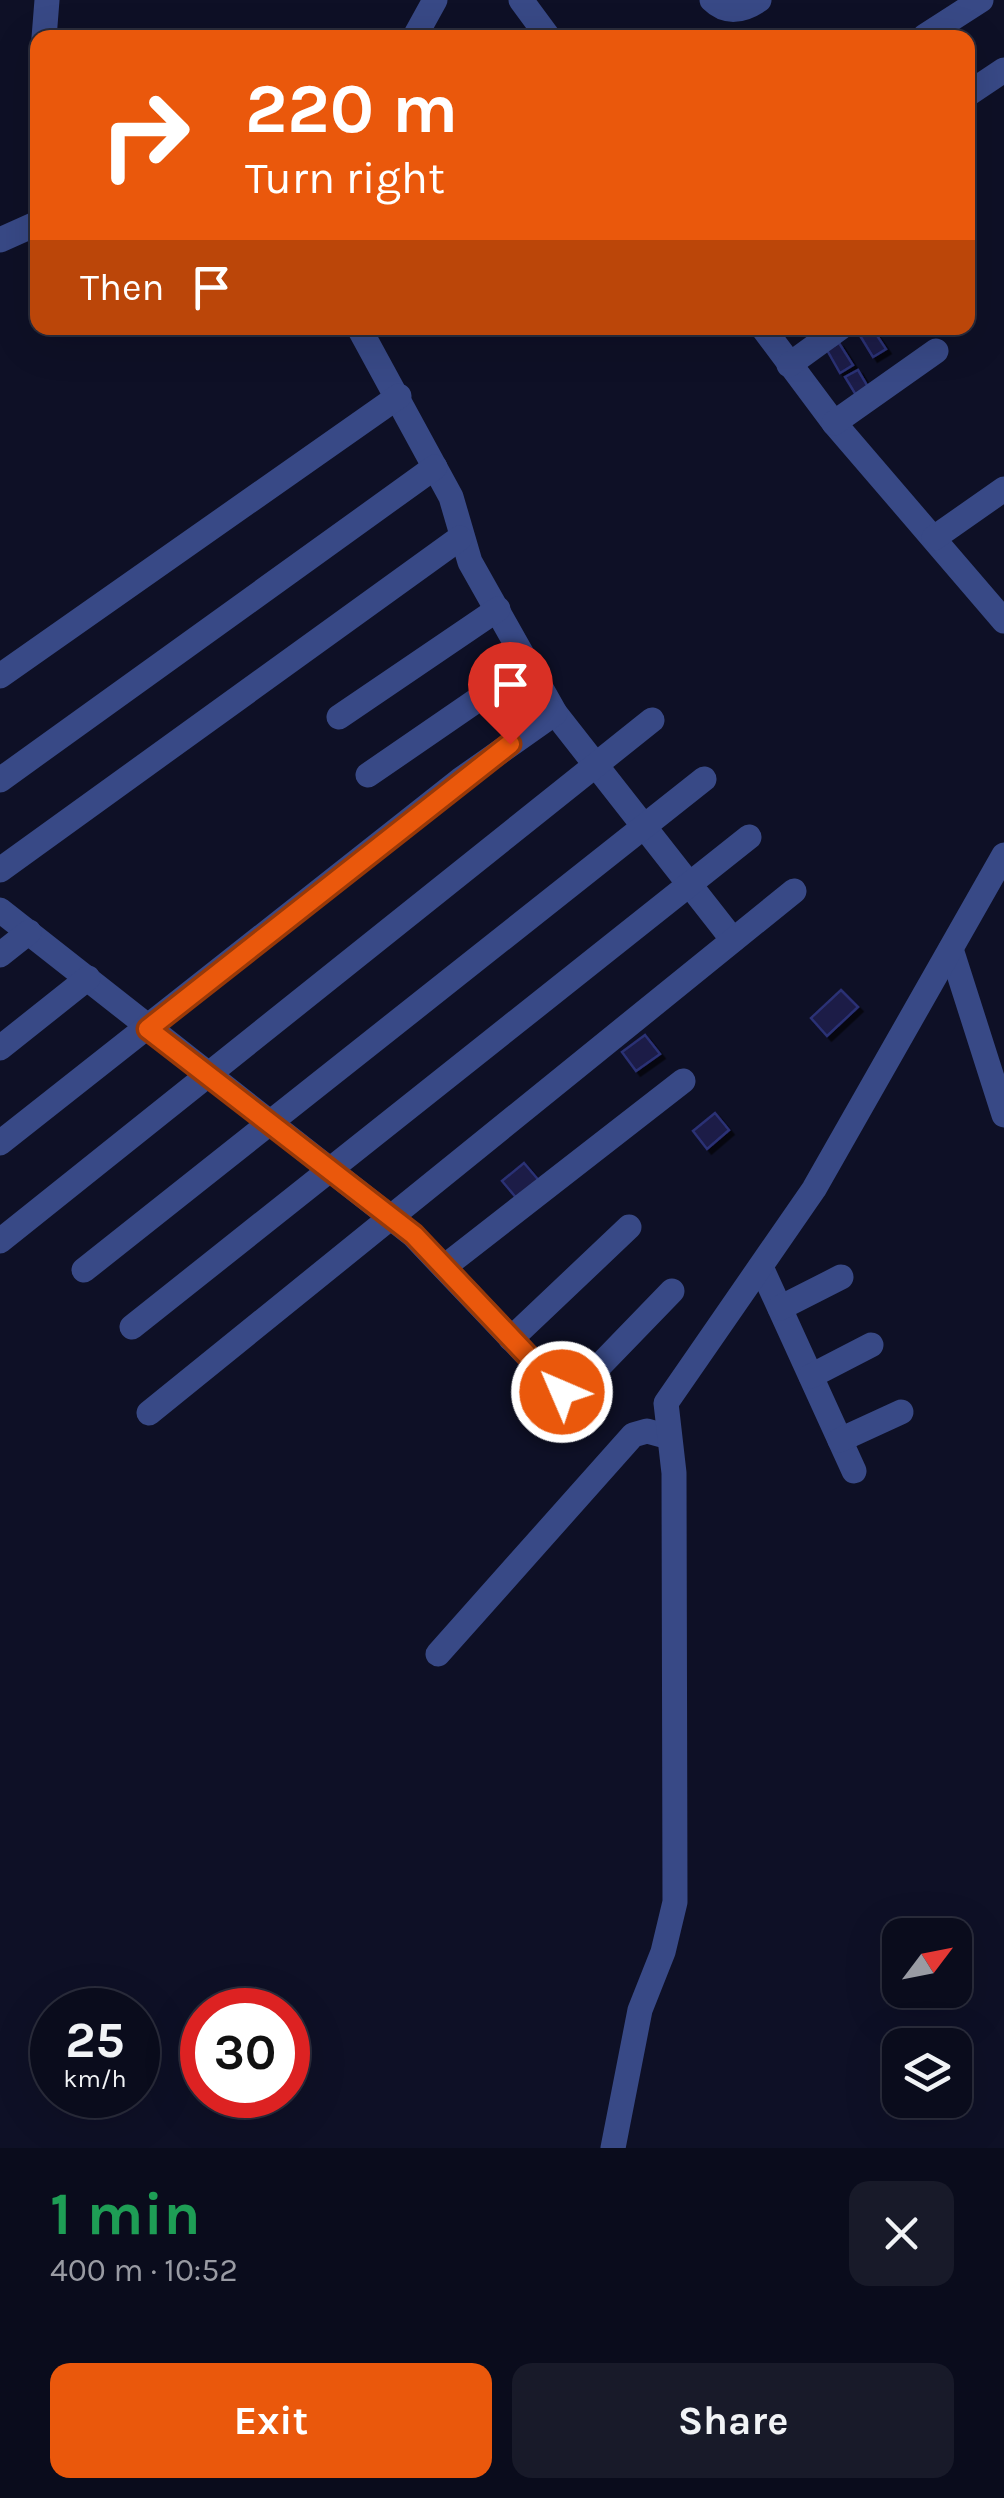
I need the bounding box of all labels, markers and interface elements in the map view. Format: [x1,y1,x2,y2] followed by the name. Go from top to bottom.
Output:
[245,68,458,150] text: 220 m
[80,70,210,200] icon: right
[245,152,445,204] text: Turn right
[184,260,239,315] icon: arrive
[80,265,164,310] text: Then
[468,642,553,745] pin
[483,657,538,712] icon: arrive
[510,1340,614,1444] position arrow
[882,1918,972,2008] north arrow
[882,1918,972,2118] map controls
[180,1988,310,2118] speed limit sign: 30
[65,2011,125,2070] text: 25
[882,2028,972,2118] button: layers
[63,2064,127,2093] text: km/h
[50,2179,201,2249] text: 1 min
[849,2181,954,2286] button: close
[50,2252,238,2289] text: 400 m · 10:52
[50,2363,492,2478] button: Exit
[512,2363,954,2478] button: Share

